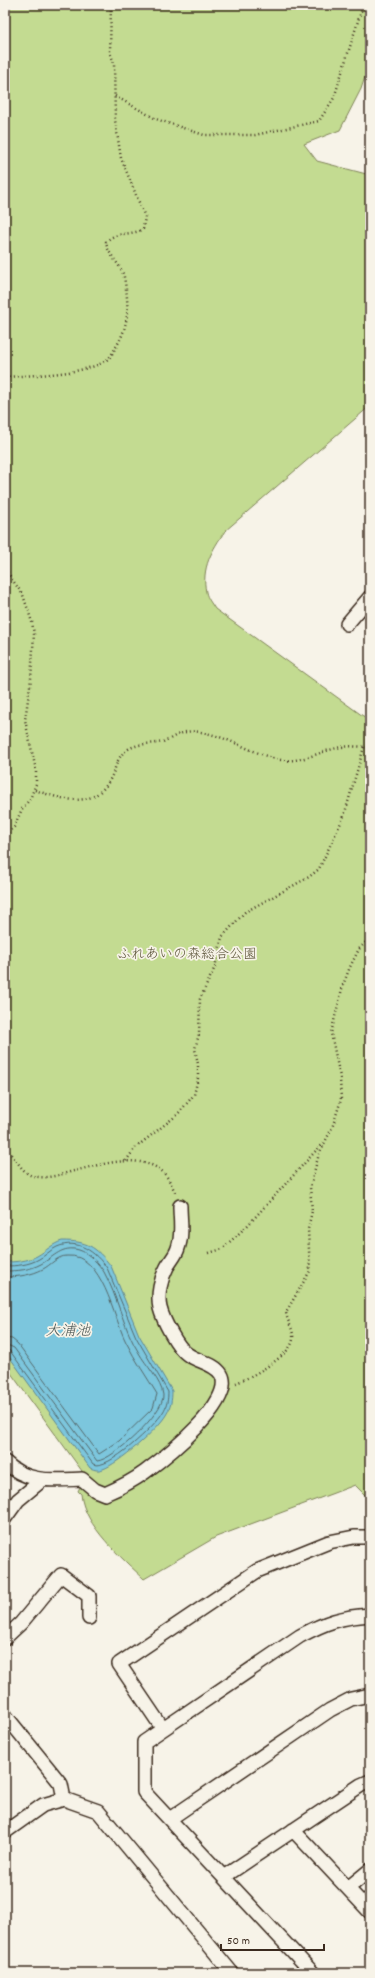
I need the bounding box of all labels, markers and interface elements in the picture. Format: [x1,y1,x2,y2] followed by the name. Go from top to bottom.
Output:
[117,945,257,965] park label: ふれあいの森総合公園
[45,1321,91,1343] water label: 大浦池
[221,1926,324,1952] scale bar
[227,1933,250,1950] text: 50 m

